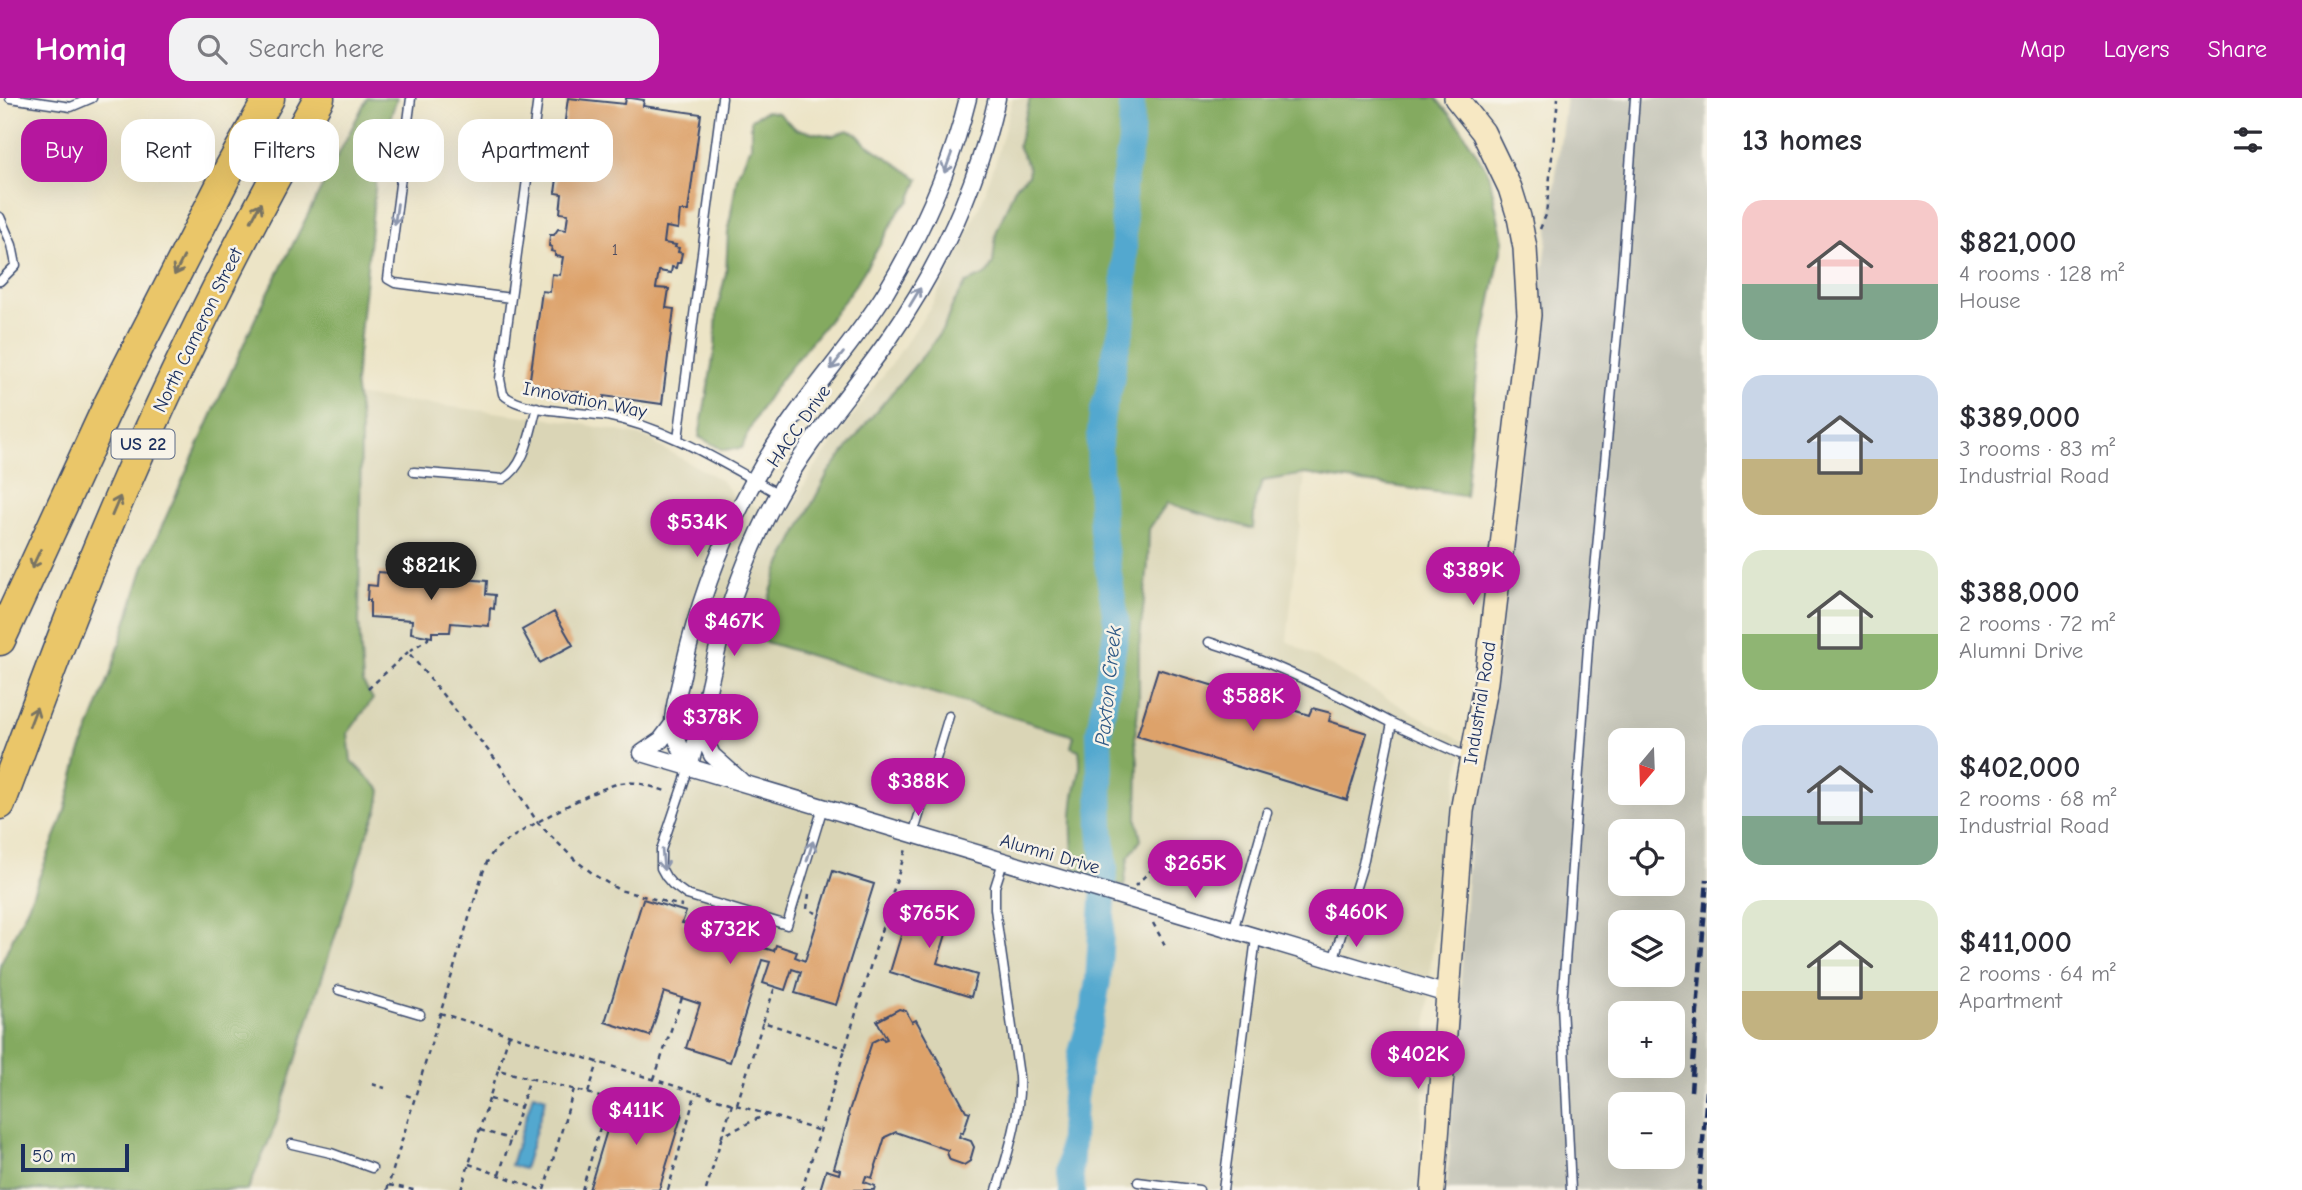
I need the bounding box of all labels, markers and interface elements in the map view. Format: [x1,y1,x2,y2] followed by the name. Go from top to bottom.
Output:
[169,18,659,81] search box
[35,30,127,68] text: Homiq
[193,30,231,68] icon: search
[249,34,384,64] text: Search here
[2020,35,2066,63] text: Map
[2104,35,2169,63] text: Layers
[2207,35,2267,63] text: Share
[21,119,107,182] chip: Buy
[121,119,215,182] chip: Rent
[229,119,339,182] chip: Filters
[353,119,444,182] chip: New
[458,119,613,182] chip: Apartment
[2229,121,2267,159] icon: filters
[1742,123,1862,158] text: 13 homes
[941,152,953,174] one-way arrow
[250,202,263,223] one-way arrow
[389,202,402,225] one-way arrow
[1959,225,2076,260] text: $821,000
[1798,228,1882,312] icon: home
[612,241,618,259] house number: 1
[149,244,248,416] street label: North Cameron Street
[172,255,186,276] one-way arrow
[1959,260,2124,287] text: 4 rooms · 128 m²
[1959,287,2021,314] text: House
[909,288,923,308] one-way arrow
[829,351,845,369] one-way arrow
[521,377,649,423] street label: Innovation Way
[763,381,835,471] street label: HACC Drive
[1959,400,2080,435] text: $389,000
[1798,403,1882,487] icon: home
[111,430,174,458] road number: US 22
[1959,435,2115,462] text: 3 rooms · 83 m²
[1959,462,2109,489] text: Industrial Road
[110,495,123,517] one-way arrow
[648,500,746,559] pin: $534K
[666,508,728,535] text: $534K
[382,542,480,602] pin: $821K
[1424,547,1522,607] pin: $389K
[29,548,42,569] one-way arrow
[401,551,461,578] text: $821K
[1442,556,1504,583] text: $389K
[1959,575,2080,610] text: $388,000
[1798,578,1882,662] icon: home
[685,598,783,658] pin: $467K
[704,607,764,634] text: $467K
[1959,610,2115,637] text: 2 rooms · 72 m²
[1090,624,1126,747] water label: Paxton Creek
[1959,637,2083,664] text: Alumni Drive
[1459,640,1501,766] street label: Industrial Road
[1204,674,1302,733] pin: $588K
[1222,682,1284,709] text: $588K
[663,694,761,754] pin: $378K
[682,703,742,730] text: $378K
[27,707,40,729] one-way arrow
[1608,728,1685,805] north arrow
[1608,728,1685,1169] map controls
[1959,750,2080,785] text: $402,000
[1798,753,1882,837] icon: home
[869,758,967,818] pin: $388K
[887,767,949,794] text: $388K
[1959,785,2117,812] text: 2 rooms · 68 m²
[1959,812,2109,839] text: Industrial Road
[1608,819,1685,896] button: locate
[998,829,1102,879] street label: Alumni Drive
[1146,840,1244,900] pin: $265K
[805,841,818,863] one-way arrow
[657,848,670,871] one-way arrow
[1164,849,1226,876] text: $265K
[880,890,978,950] pin: $765K
[1307,890,1405,949] pin: $460K
[1325,898,1387,925] text: $460K
[899,899,959,926] text: $765K
[681,906,779,966] pin: $732K
[1608,910,1685,987] button: layers
[700,915,760,942] text: $732K
[1959,925,2072,960] text: $411,000
[1798,928,1882,1012] icon: home
[1959,960,2116,987] text: 2 rooms · 64 m²
[1959,987,2062,1014] text: Apartment
[1608,1001,1685,1078] button: +
[1369,1032,1467,1091] pin: $402K
[1387,1040,1449,1067] text: $402K
[587,1088,685,1147] pin: $411K
[1608,1092,1685,1169] button: −
[608,1096,664,1123] text: $411K
[21,1141,130,1173] scale bar
[32,1145,76,1167] text: 50 m

